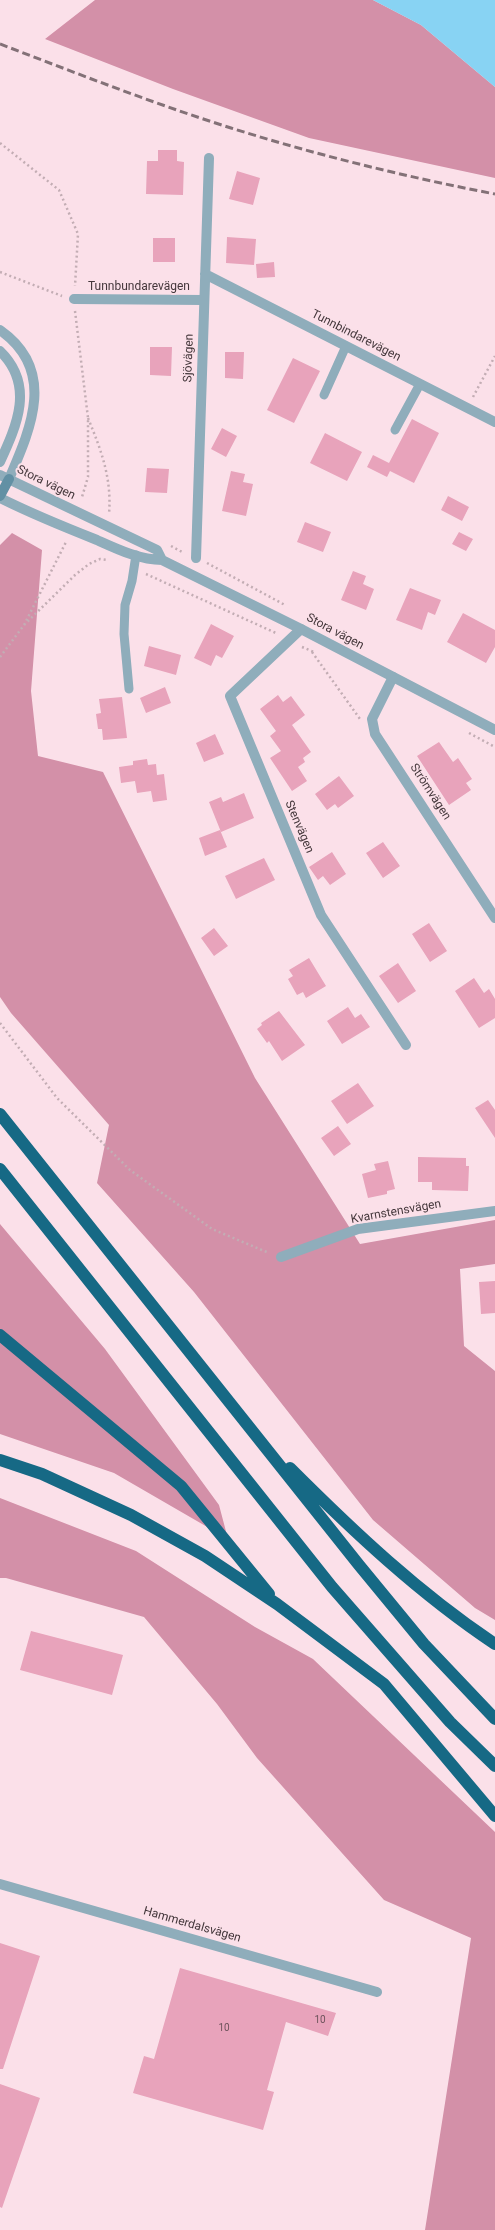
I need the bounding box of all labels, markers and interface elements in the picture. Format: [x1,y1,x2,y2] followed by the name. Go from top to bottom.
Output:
[88,280,190,294] street label: Tunnbundarevägen
[309,307,403,365] street label: Tunnbindarevägen
[181,333,197,383] street label: Sjövägen
[14,463,78,503] street label: Stora vägen
[304,611,366,653] street label: Stora vägen
[406,761,454,823] street label: Strömvägen
[281,798,317,856] street label: Stenvägen
[350,1197,442,1227] street label: Kvarnstensvägen
[142,1904,242,1946] street label: Hammerdalsvägen
[314,2014,326,2026] house number: 10
[218,2022,230,2034] house number: 10

